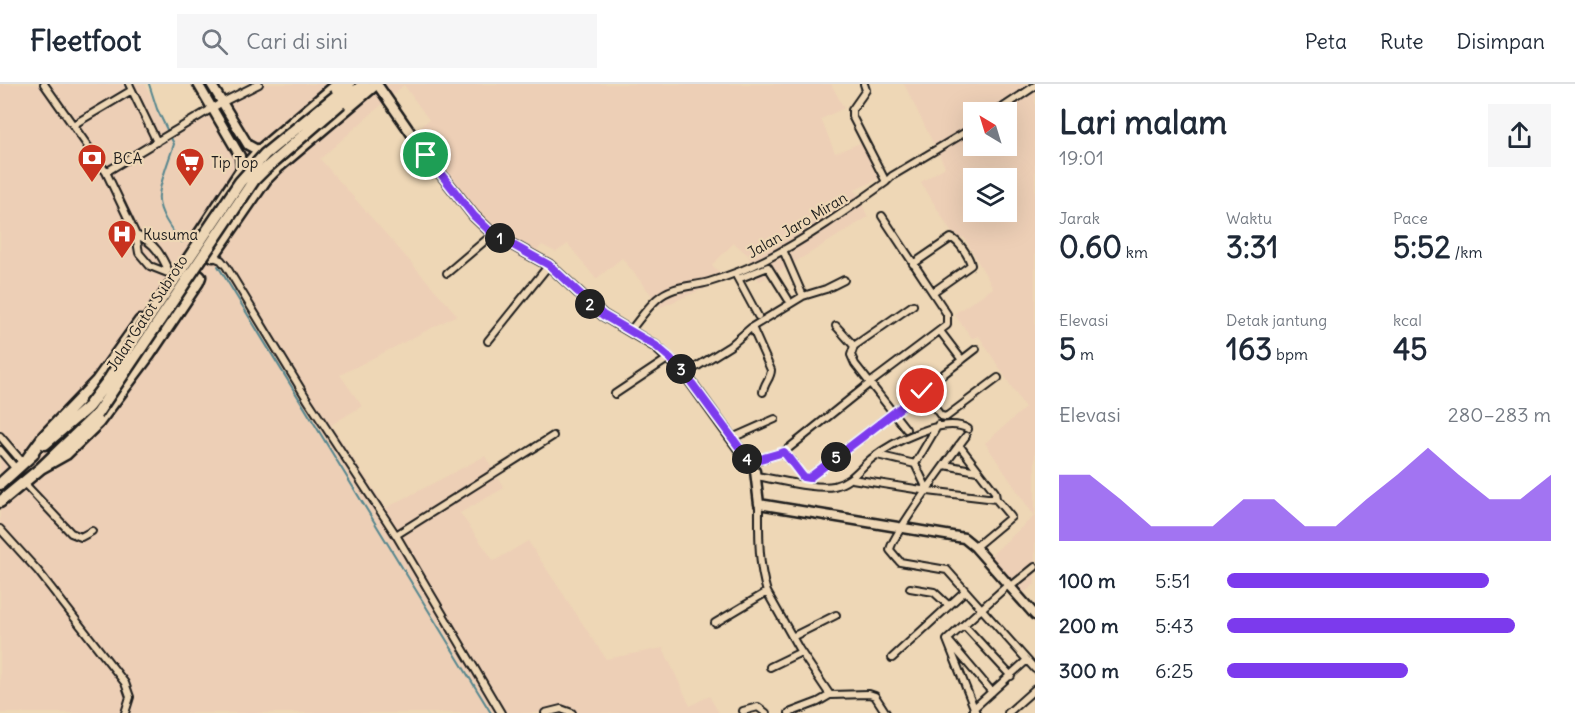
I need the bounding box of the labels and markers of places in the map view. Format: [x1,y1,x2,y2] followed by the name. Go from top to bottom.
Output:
[400,129,451,180] pin
[76,142,108,184] bank icon: BCA
[174,146,206,188] supermarket icon: Tip Top
[113,149,143,168] place label: BCA
[211,153,258,172] place label: Tip Top
[106,218,138,260] hospital icon: Kusuma
[485,223,515,253] pin: 1
[143,225,199,244] place label: Kusuma
[575,289,605,319] pin: 2
[666,354,696,384] pin: 3
[896,365,947,416] pin
[821,442,851,472] pin: 5
[732,444,762,474] pin: 4

